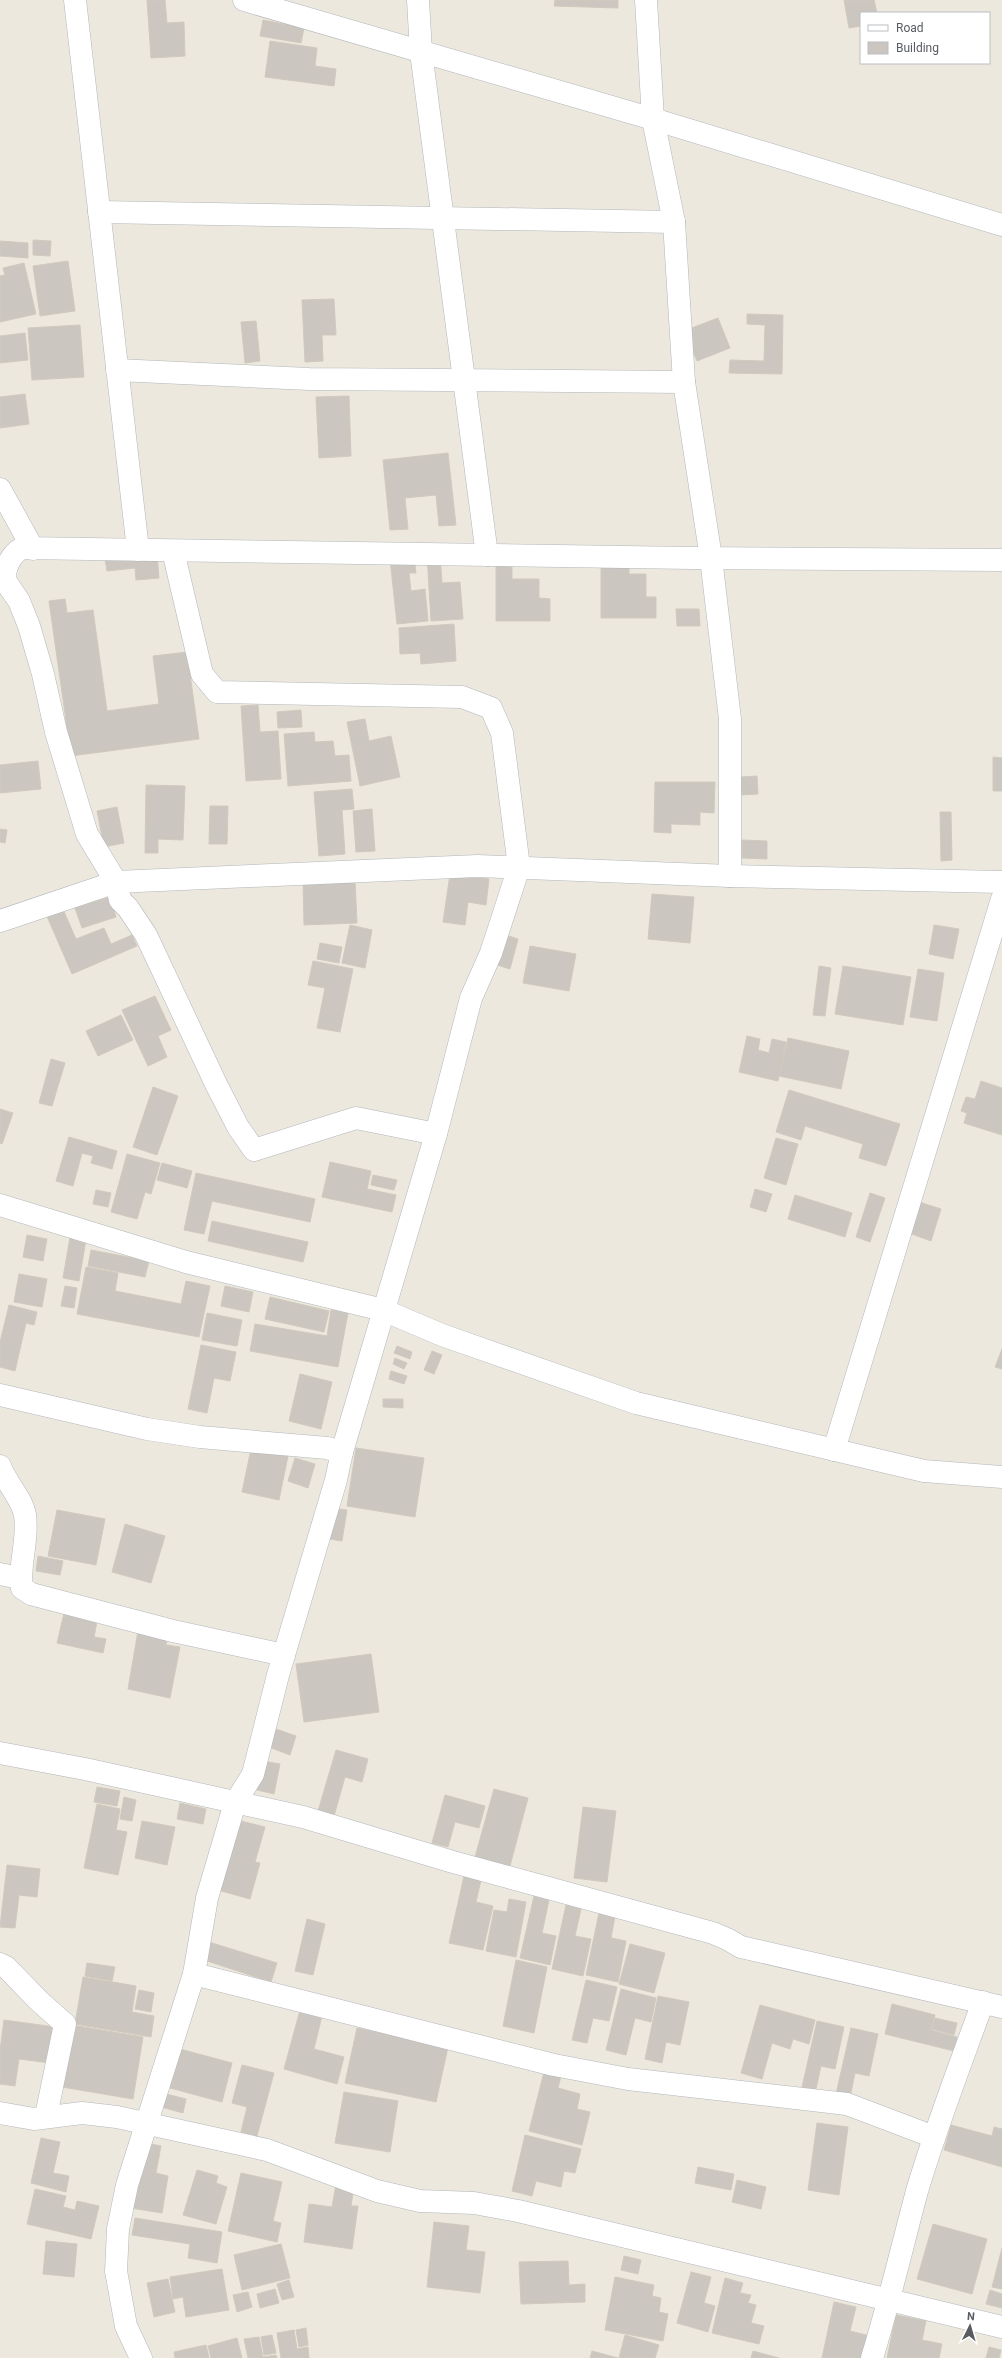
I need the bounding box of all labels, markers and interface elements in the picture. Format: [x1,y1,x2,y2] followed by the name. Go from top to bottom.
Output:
[860,12,990,64] legend
[896,21,924,35] text: Road
[896,41,939,55] text: Building
[950,2306,990,2346] north arrow
[966,2310,975,2323] text: N

